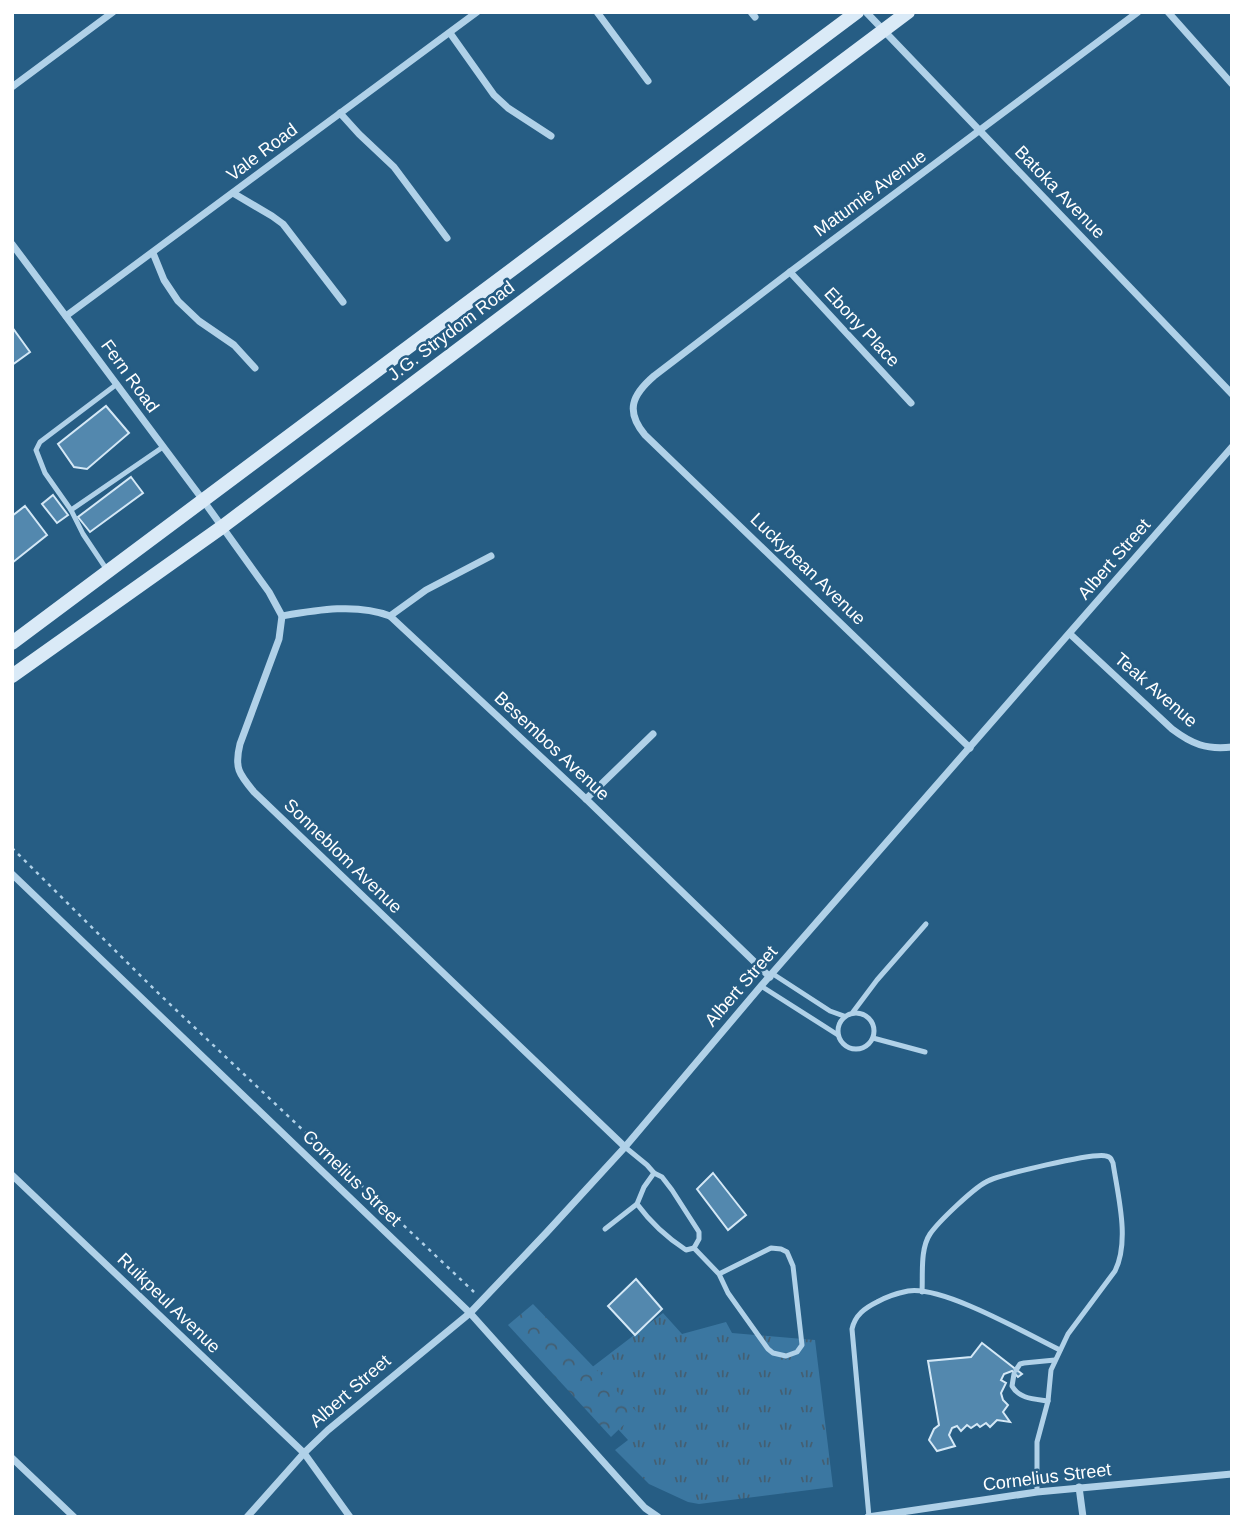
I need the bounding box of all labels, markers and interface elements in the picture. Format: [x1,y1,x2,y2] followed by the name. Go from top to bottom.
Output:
[223,119,301,185] street label: Vale Road
[1011,142,1109,242] street label: Batoka Avenue
[810,146,930,240] street label: Matumie Avenue
[384,277,518,385] street label: J.G. Strydom Road
[820,283,904,371] street label: Ebony Place
[97,336,163,416] street label: Fern Road
[746,509,870,629] street label: Luckybean Avenue
[1074,515,1154,603] street label: Albert Street
[1111,649,1201,731] street label: Teak Avenue
[490,688,614,804] street label: Besembos Avenue
[280,795,406,917] street label: Sonneblom Avenue
[701,942,781,1030] street label: Albert Street
[299,1126,405,1230] street label: Cornelius Street
[114,1249,224,1357] street label: Ruikpeul Avenue
[306,1351,394,1431] street label: Albert Street
[982,1459,1112,1495] street label: Cornelius Street

